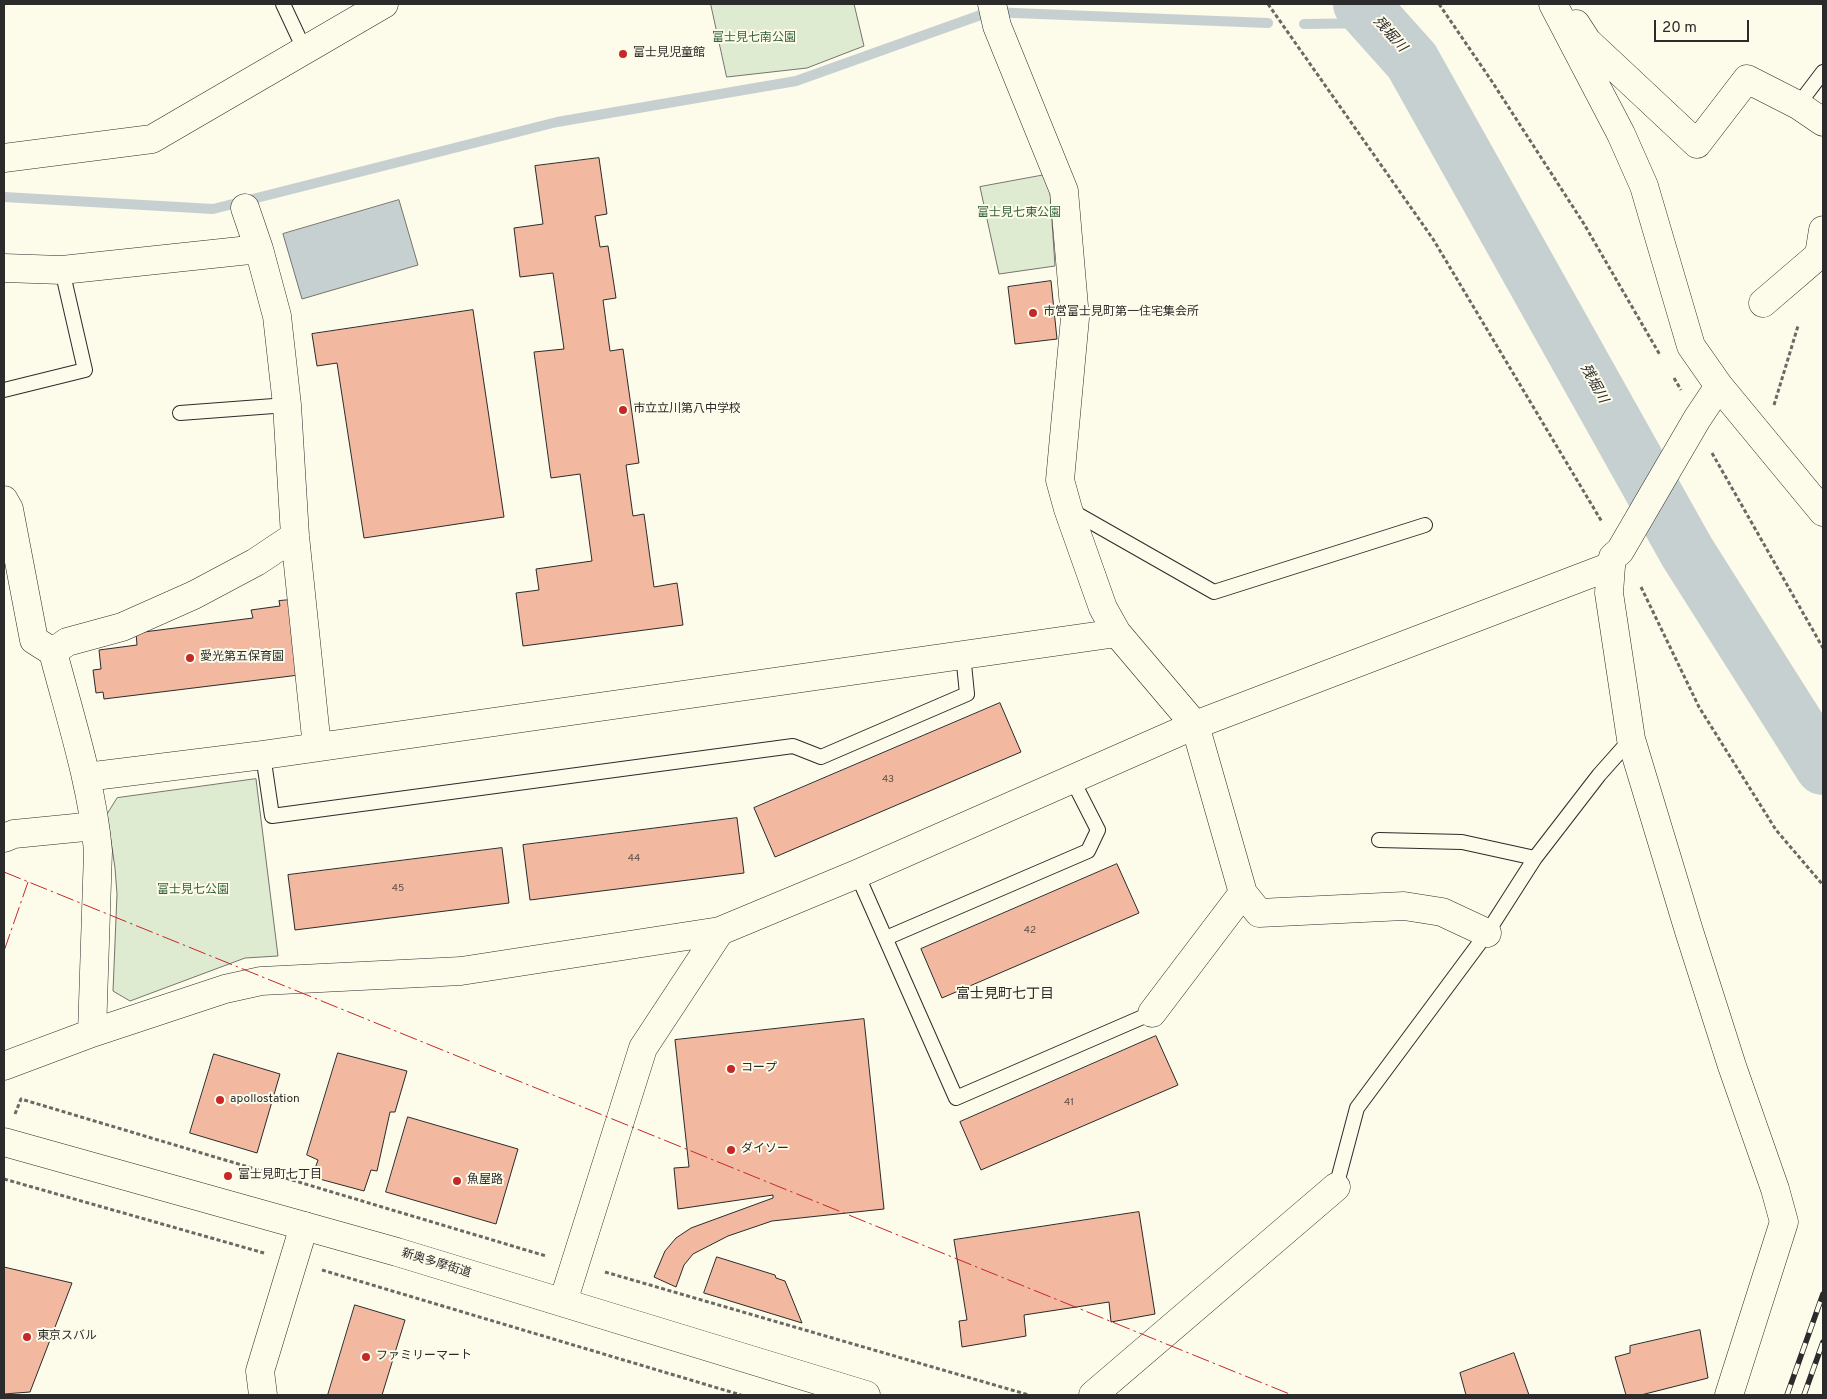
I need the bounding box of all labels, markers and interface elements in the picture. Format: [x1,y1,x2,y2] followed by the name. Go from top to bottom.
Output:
[1657,10,1752,42] scale bar
[1369,14,1409,56] water label: 残堀川
[1662,19,1697,38] text: 20 m
[712,32,796,46] park label: 富士見七南公園
[633,47,705,61] place label: 富士見児童館
[617,48,629,60] marker: 富士見児童館
[977,207,1061,221] park label: 富士見七東公園
[1043,306,1199,320] place label: 市営富士見町第一住宅集会所
[1027,307,1039,319] marker: 市営富士見町第一住宅集会所
[1575,362,1611,406] water label: 残堀川
[633,403,741,417] place label: 市立立川第八中学校
[617,404,629,416] marker: 市立立川第八中学校
[200,651,284,665] place label: 愛光第五保育園
[184,652,196,664] marker: 愛光第五保育園
[882,774,894,786] house number: 43
[628,853,640,865] house number: 44
[392,883,404,895] house number: 45
[157,884,229,898] park label: 富士見七公園
[1024,925,1036,937] house number: 42
[956,987,1054,1003] district label: 富士見町七丁目
[741,1062,777,1076] place label: コープ
[725,1063,737,1075] marker: コープ
[230,1093,300,1107] place label: apollostation
[214,1094,226,1106] marker: apollostation
[1064,1097,1074,1109] house number: 41
[741,1143,789,1157] place label: ダイソー
[725,1144,737,1156] marker: ダイソー
[238,1169,322,1183] place label: 富士見町七丁目
[222,1170,234,1182] marker: 富士見町七丁目
[467,1174,503,1188] place label: 魚屋路
[451,1175,463,1187] marker: 魚屋路
[399,1247,473,1281] street label: 新奥多摩街道
[37,1330,97,1344] place label: 東京スバル
[21,1331,33,1343] marker: 東京スバル
[376,1350,472,1364] place label: ファミリーマート
[360,1351,372,1363] marker: ファミリーマート

